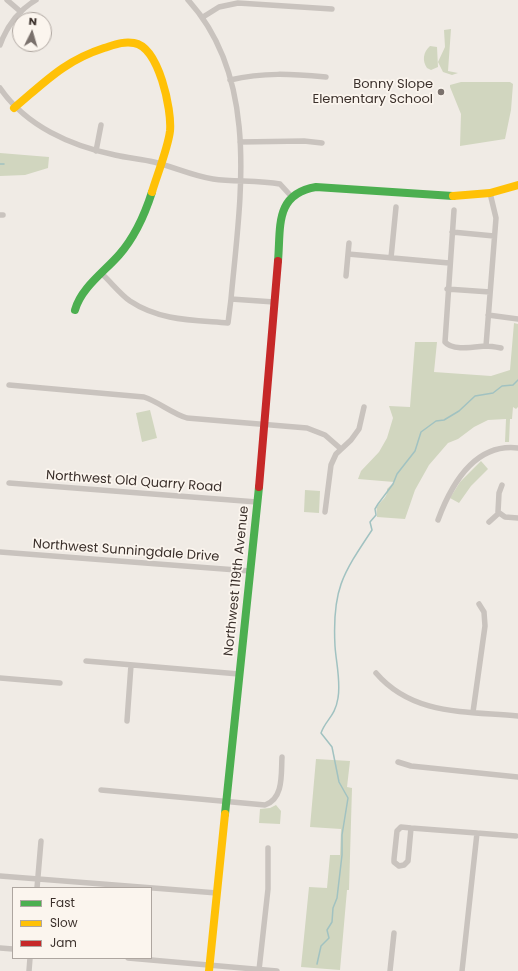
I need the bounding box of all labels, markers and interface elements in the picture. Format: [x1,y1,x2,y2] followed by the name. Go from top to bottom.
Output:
[12,12,52,52] north arrow
[28,13,38,29] text: N
[312,77,433,108] place label: Bonny Slope Elementary School
[436,87,446,97] marker: Bonny Slope Elementary School
[45,468,223,496] street label: Northwest Old Quarry Road
[221,505,253,657] street label: Northwest 119th Avenue
[32,537,220,565] street label: Northwest Sunningdale Drive
[12,887,152,959] legend
[50,894,75,911] text: Fast
[50,914,78,931] text: Slow
[50,934,77,951] text: Jam

